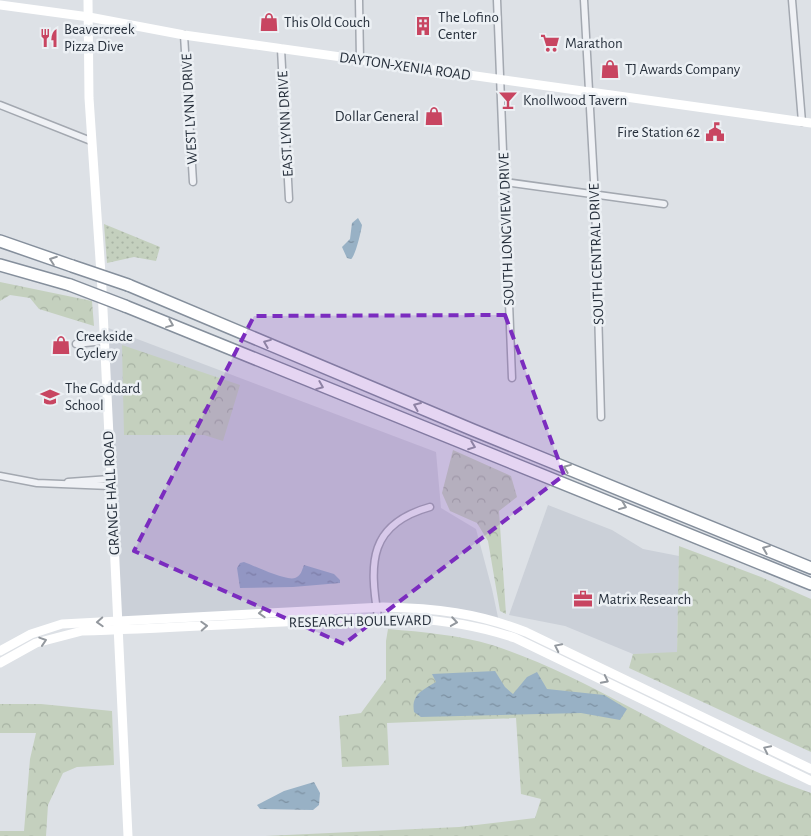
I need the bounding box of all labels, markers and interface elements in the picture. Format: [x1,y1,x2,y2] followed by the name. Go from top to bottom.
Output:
[438,10,499,42] place label: The Lofino Center
[258,11,280,33] shop icon: This Old Couch
[284,15,370,30] place label: This Old Couch
[412,15,434,37] building icon: The Lofino Center
[64,22,135,54] place label: Beavercreek Pizza Dive
[38,27,60,49] restaurant icon: Beavercreek Pizza Dive
[539,32,561,54] supermarket icon: Marathon
[565,36,623,51] place label: Marathon
[338,50,472,83] street label: DAYTON-XENIA ROAD
[179,53,200,165] street label: WEST LYNN DRIVE
[599,58,621,80] shop icon: TJ Awards Company
[625,62,741,77] place label: TJ Awards Company
[275,70,296,177] street label: EAST LYNN DRIVE
[497,89,519,111] bar icon: Knollwood Tavern
[523,93,627,108] place label: Knollwood Tavern
[423,105,445,127] shop icon: Dollar General
[335,109,419,124] place label: Dollar General
[704,121,726,143] public building icon: Fire Station 62
[617,125,700,140] place label: Fire Station 62
[496,152,517,306] street label: SOUTH LONGVIEW DRIVE
[587,183,606,325] street label: SOUTH CENTRAL DRIVE
[49,256,58,266] one-way arrow
[165,318,174,328] one-way arrow
[76,329,133,361] place label: Creekside Cyclery
[50,334,72,356] shop icon: Creekside Cyclery
[263,339,272,350] one-way arrow
[316,380,324,390] one-way arrow
[65,381,141,413] place label: The Goddard School
[39,386,61,408] school or university icon: The Goddard School
[413,402,422,413] one-way arrow
[101,430,122,555] street label: GRANGE HALL ROAD
[467,439,476,450] one-way arrow
[563,464,572,474] one-way arrow
[618,500,627,510] one-way arrow
[762,545,771,556] one-way arrow
[572,588,594,610] office icon: Matrix Research
[598,592,691,607] place label: Matrix Research
[258,608,266,619] one-way arrow
[289,613,432,630] street label: RESEARCH BOULEVARD
[450,616,458,627] one-way arrow
[96,617,104,628] one-way arrow
[201,620,209,631] one-way arrow
[39,636,47,646] one-way arrow
[554,643,563,653] one-way arrow
[600,674,609,685] one-way arrow
[763,745,772,755] one-way arrow

